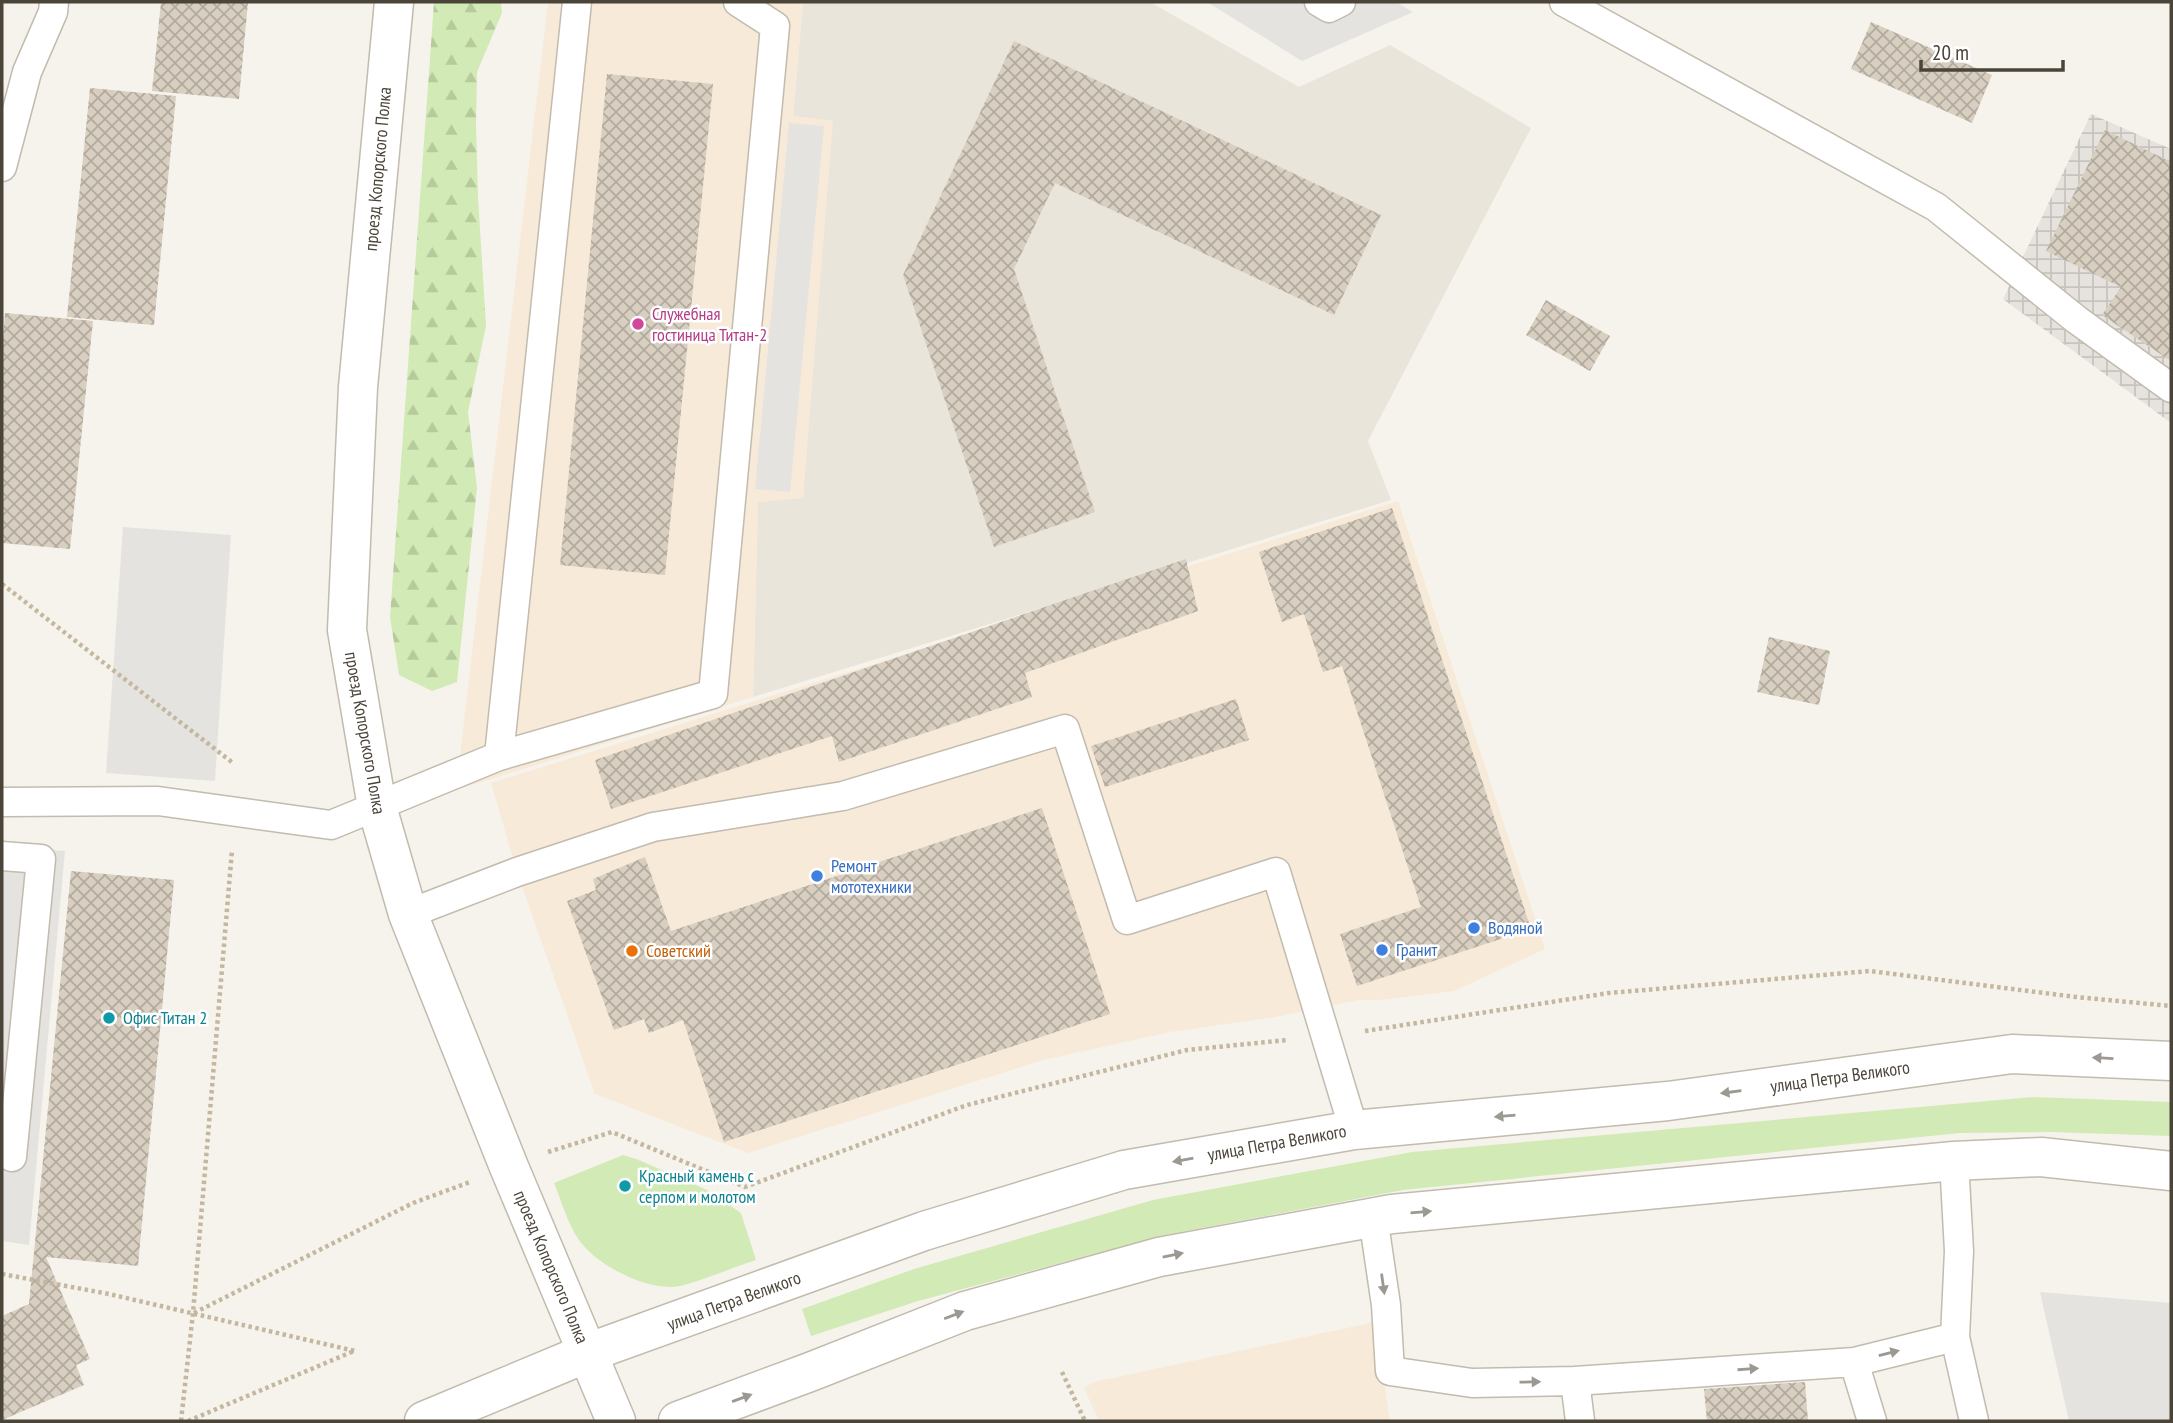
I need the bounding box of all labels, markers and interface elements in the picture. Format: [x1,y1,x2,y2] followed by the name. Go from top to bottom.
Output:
[1921,28,2063,72] scale bar
[1932,39,1969,66] text: 20 m
[359,86,396,252] street label: проезд Копорского Полка
[652,302,767,346] place label: Служебная гостиница Титан-2
[630,316,646,332] marker: Служебная гостиница Титан-2
[340,650,391,816] street label: проезд Копорского Полка
[831,854,912,898] place label: Ремонт мототехники
[809,868,825,884] marker: Ремонт мототехники
[1488,916,1543,939] place label: Водяной
[1466,920,1482,936] marker: Водяной
[1396,938,1438,961] place label: Гранит
[646,939,711,962] place label: Советский
[1374,942,1390,958] marker: Гранит
[624,943,640,959] marker: Советский
[123,1006,207,1029] place label: Офис Титан 2
[101,1010,117,1026] marker: Офис Титан 2
[2092,1052,2114,1063] one-way arrow
[1769,1055,1911,1098] street label: улица Петра Великого
[1720,1087,1742,1098] one-way arrow
[1494,1111,1516,1122] one-way arrow
[1206,1119,1348,1166] street label: улица Петра Великого
[1172,1155,1194,1166] one-way arrow
[639,1164,756,1208] place label: Красный камень с серпом и молотом
[617,1178,633,1194] marker: Красный камень с серпом и молотом
[509,1187,594,1347] street label: проезд Копорского Полка
[1411,1206,1433,1217] one-way arrow
[1162,1249,1184,1260] one-way arrow
[664,1266,804,1335] street label: улица Петра Великого
[1378,1274,1389,1296] one-way arrow
[944,1310,965,1321] one-way arrow
[1879,1347,1901,1358] one-way arrow
[1737,1363,1759,1374] one-way arrow
[1519,1376,1541,1388] one-way arrow
[732,1392,753,1403] one-way arrow

